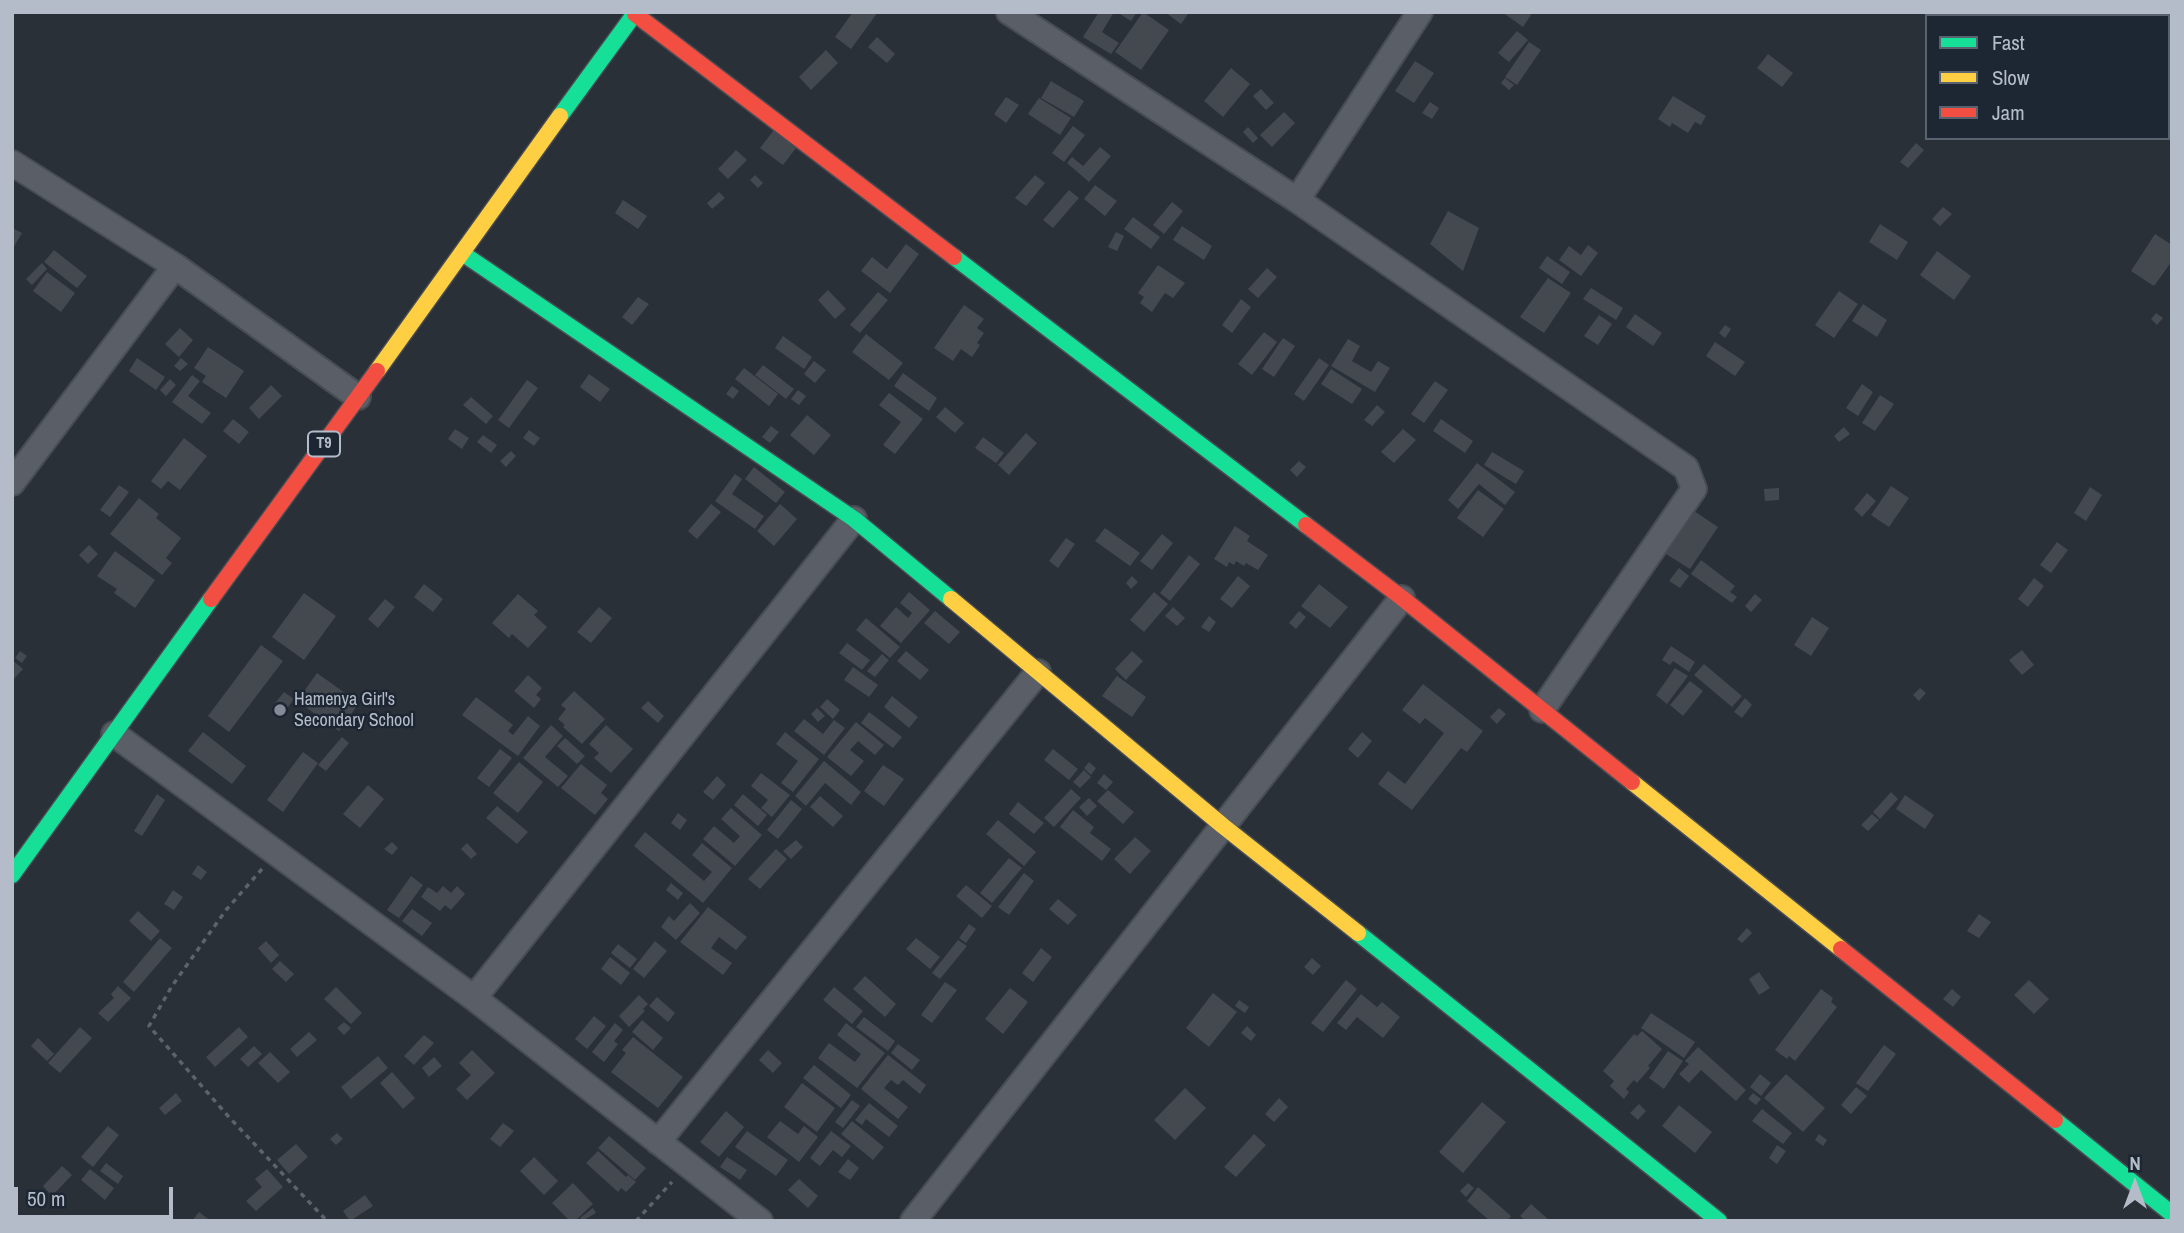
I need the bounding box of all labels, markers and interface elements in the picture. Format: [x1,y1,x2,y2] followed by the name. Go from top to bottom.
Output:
[1925,14,2170,140] legend
[1992,28,2025,57] text: Fast
[1992,63,2029,92] text: Slow
[1992,98,2025,127] text: Jam
[308,432,340,457] road number: T9
[294,689,414,732] place label: Hamenya Girl's Secondary School
[272,702,288,718] marker: Hamenya Girl's Secondary School
[2100,1149,2170,1219] north arrow
[2129,1150,2141,1176] text: N
[18,1174,177,1218] scale bar
[27,1184,65,1213] text: 50 m

